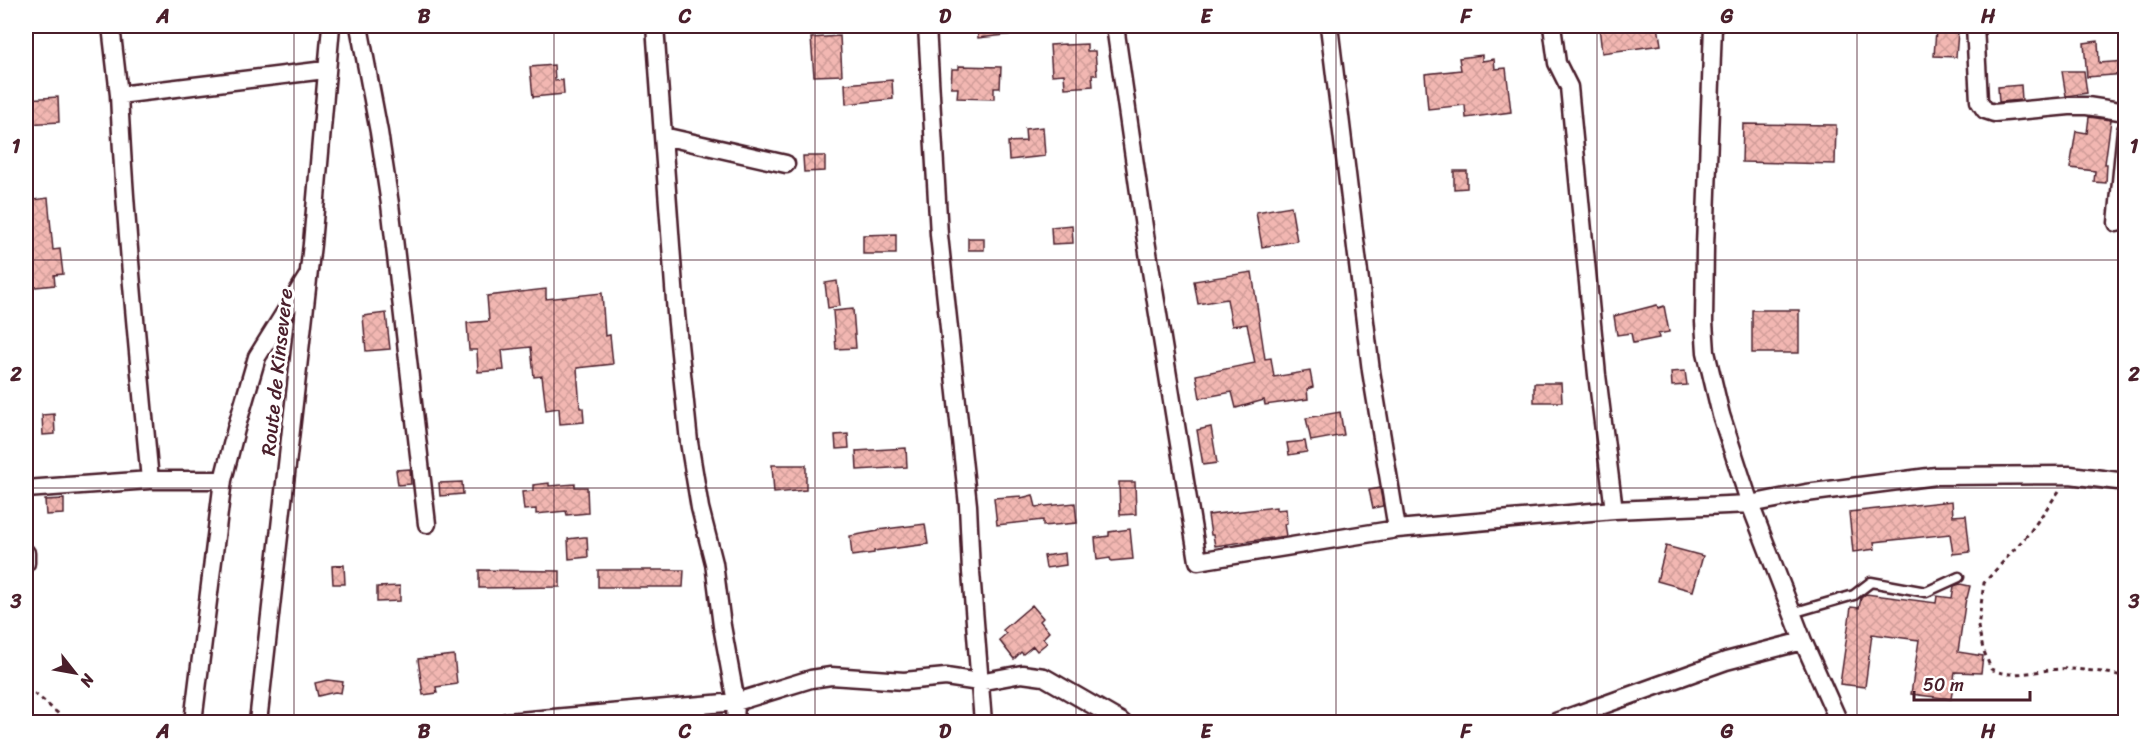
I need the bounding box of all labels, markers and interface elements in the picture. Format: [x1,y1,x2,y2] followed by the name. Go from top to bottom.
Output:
[155,0,170,34] text: A
[418,0,431,34] text: B
[678,0,692,34] text: C
[939,0,952,34] text: D
[1200,0,1213,34] text: E
[1460,0,1473,34] text: F
[1720,0,1734,34] text: G
[1980,0,1996,34] text: H
[12,129,21,164] text: 1
[2130,129,2139,164] text: 1
[251,287,303,457] street label: Route de Kinsevere
[9,357,22,392] text: 2
[2127,357,2140,392] text: 2
[10,584,22,619] text: 3
[2128,584,2140,619] text: 3
[45,643,105,703] north arrow
[1914,664,2030,702] scale bar
[72,667,103,693] text: N
[1923,669,1964,701] text: 50 m
[155,714,170,748] text: A
[418,714,431,748] text: B
[678,714,692,748] text: C
[939,714,952,748] text: D
[1200,714,1213,748] text: E
[1460,714,1473,748] text: F
[1720,714,1734,748] text: G
[1980,714,1996,748] text: H

